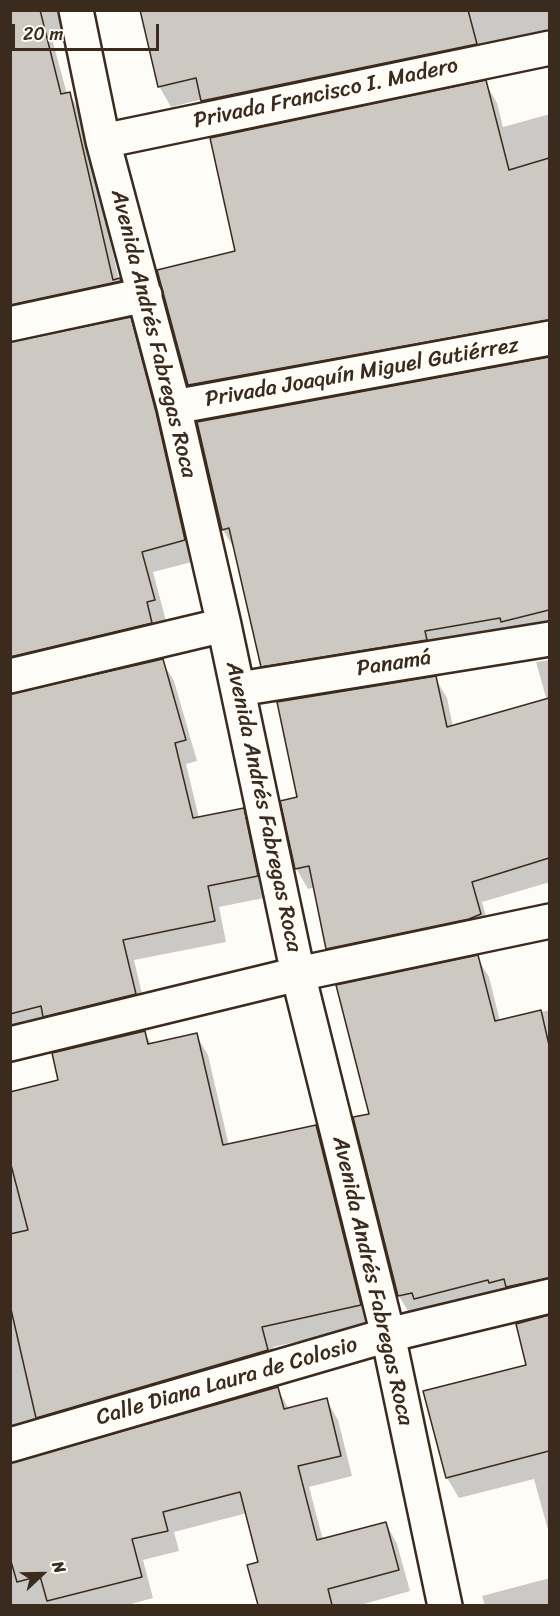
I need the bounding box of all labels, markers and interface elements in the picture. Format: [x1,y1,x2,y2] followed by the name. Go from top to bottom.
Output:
[15,12,162,50] scale bar
[23,18,63,50] text: 20 m
[191,53,461,135] street label: Privada Francisco I. Madero
[104,187,202,481] street label: Avenida Andrés Fabregas Roca
[203,332,521,414] street label: Privada Joaquín Miguel Gutiérrez
[355,645,433,683] street label: Panamá
[219,659,307,955] street label: Avenida Andrés Fabregas Roca
[326,1134,418,1428] street label: Avenida Andrés Fabregas Roca
[93,1332,361,1432] street label: Calle Diana Laura de Colosio
[12,1544,72,1604] north arrow
[44,1556,75,1578] text: N

